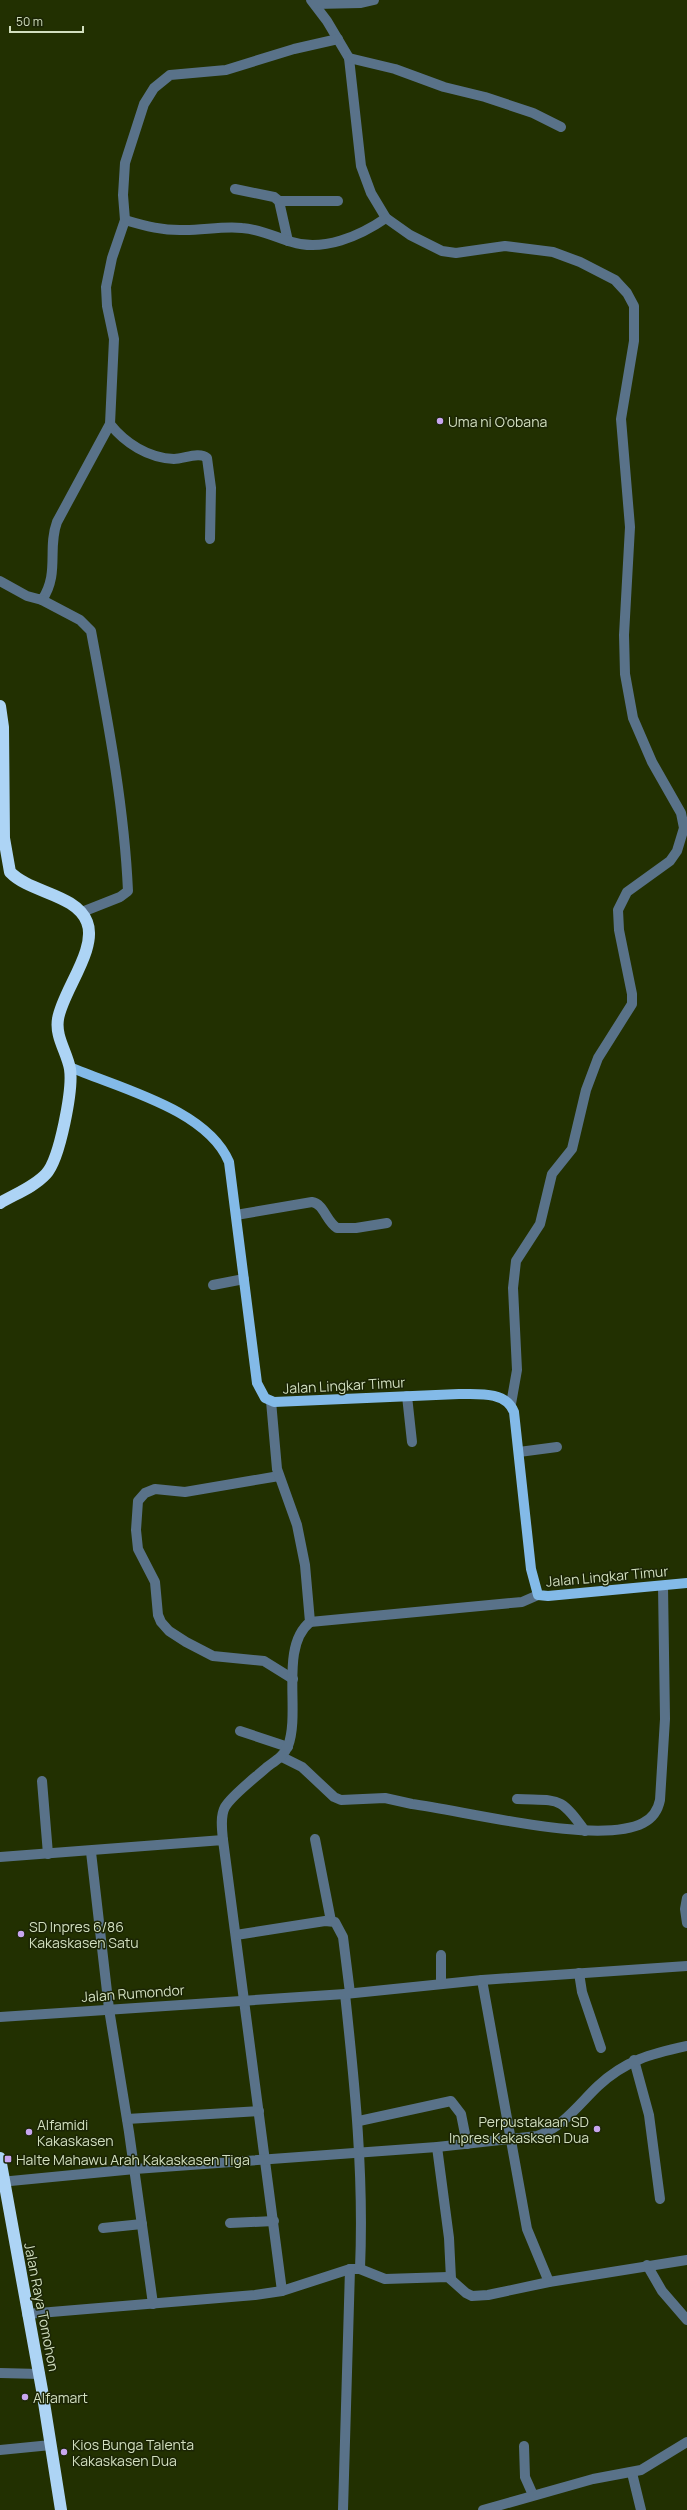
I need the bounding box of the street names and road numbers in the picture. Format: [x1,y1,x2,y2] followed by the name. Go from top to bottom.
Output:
[282,1372,406,1398] street label: Jalan Lingkar Timur
[545,1561,669,1591] street label: Jalan Lingkar Timur
[81,1980,185,2006] street label: Jalan Rumondor
[20,2241,64,2373] street label: Jalan Raya Tomohon

